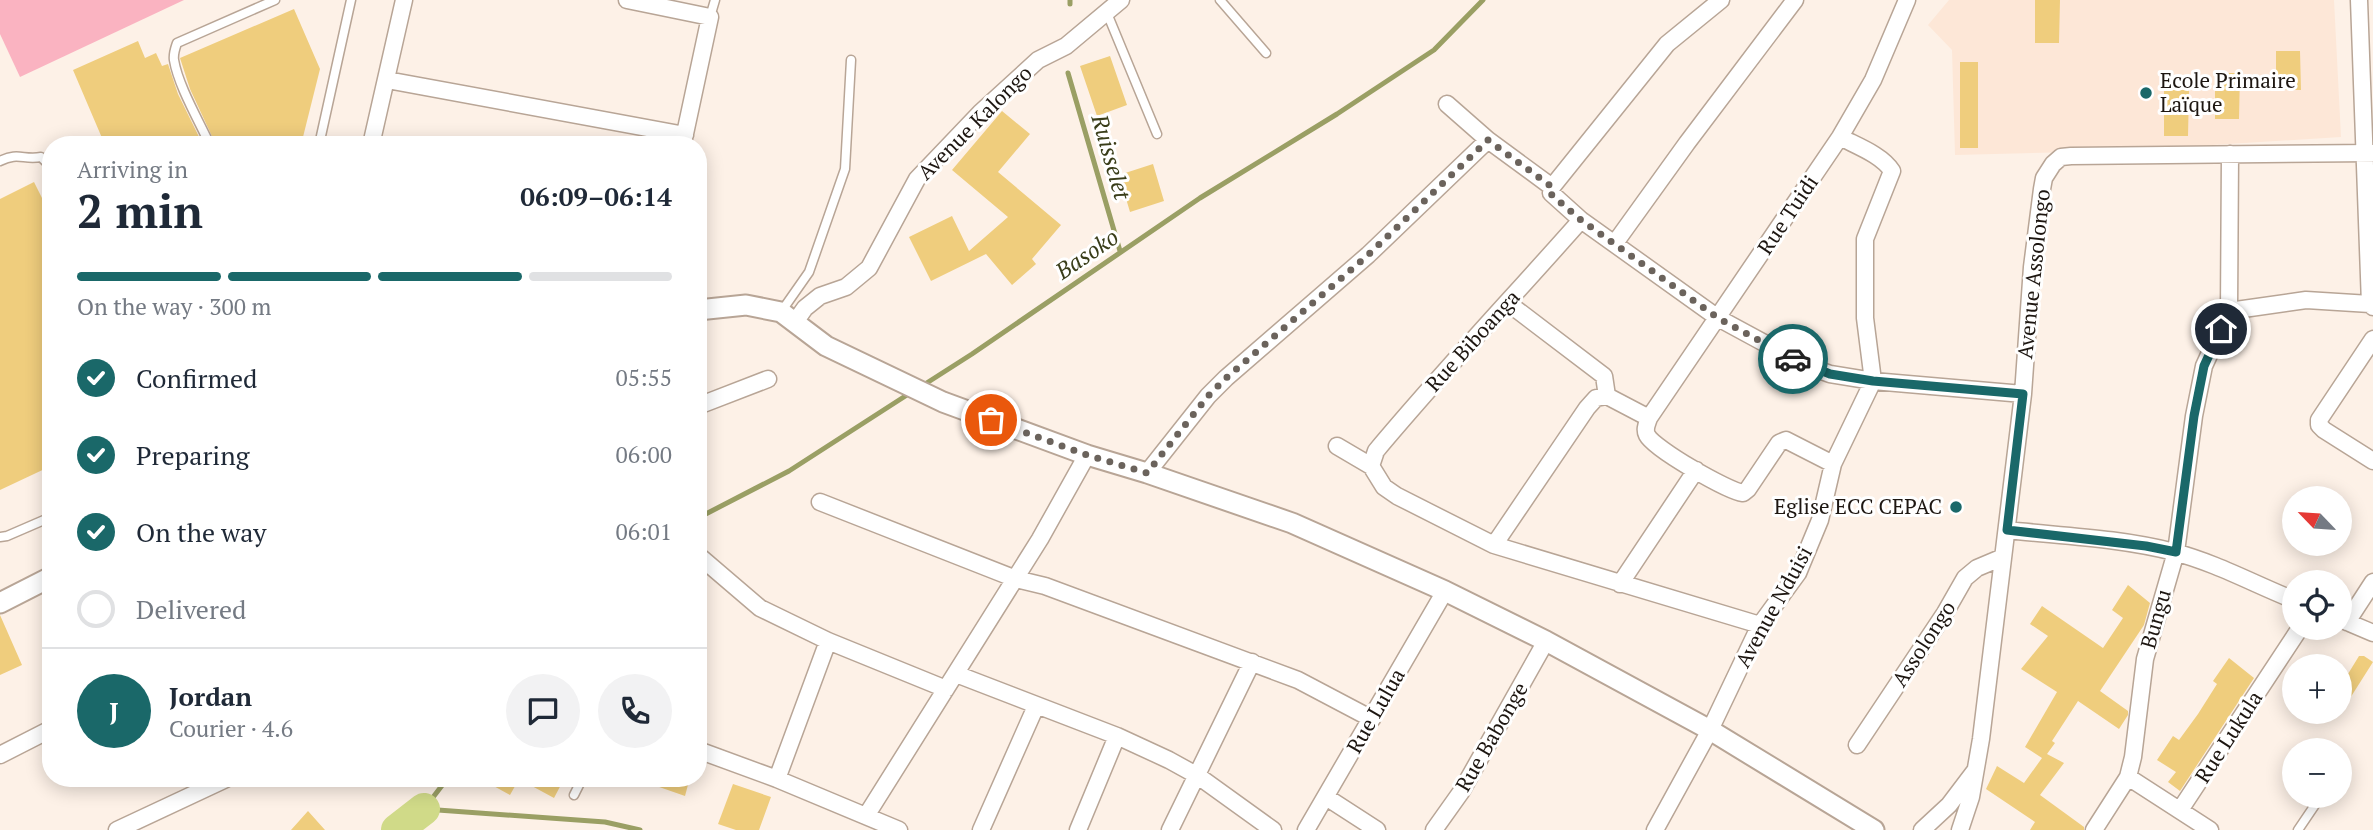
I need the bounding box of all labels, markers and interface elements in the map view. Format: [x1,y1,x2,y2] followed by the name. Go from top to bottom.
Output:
[911,59,1038,186] street label: Avenue Kalongo
[2160,66,2296,118] place label: Ecole Primaire Laïque
[2138,85,2154,101] marker: Ecole Primaire Laïque
[1084,110,1139,204] water label: Ruisselet
[77,154,188,185] text: Arriving in
[1750,169,1824,260] street label: Rue Tuidi
[520,179,672,213] text: 06:09–06:14
[77,180,203,241] text: 2 min
[2010,188,2056,360] street label: Avenue Assolongo
[1048,221,1124,287] water label: Basoko
[1419,283,1526,397] street label: Rue Biboanga
[77,291,271,322] text: On the way · 300 m
[2191,299,2251,359] pin
[2202,310,2240,348] icon: home
[1758,324,1828,394] courier
[1774,340,1812,378] icon: car
[77,359,115,397] icon: check
[136,361,257,395] text: Confirmed
[615,362,672,393] text: 05:55
[961,390,1021,450] pin
[972,401,1010,439] icon: bag
[77,436,115,474] icon: check
[136,438,249,472] text: Preparing
[615,439,672,470] text: 06:00
[2282,486,2352,556] north arrow
[2282,486,2352,808] map controls
[1774,492,1942,520] place label: Eglise ECC CEPAC
[1948,499,1964,515] marker: Eglise ECC CEPAC
[77,513,115,551] icon: check
[136,515,267,549] text: On the way
[615,516,672,547] text: 06:01
[1728,541,1818,672] street label: Avenue Nduisi
[2282,570,2352,640] button: locate
[2133,586,2177,652] street label: Bungu
[136,592,246,626] text: Delivered
[1885,595,1961,692] street label: Assolongo
[2282,654,2352,724] button: +
[1340,663,1411,758] street label: Rue Lulua
[506,674,580,748] button: chat
[598,674,672,748] button: phone
[1449,677,1534,796] street label: Rue Babonge
[169,679,252,713] text: Jordan
[2188,685,2269,788] street label: Rue Lukula
[109,694,119,728] text: J
[169,713,293,744] text: Courier · 4.6
[2282,738,2352,808] button: −

